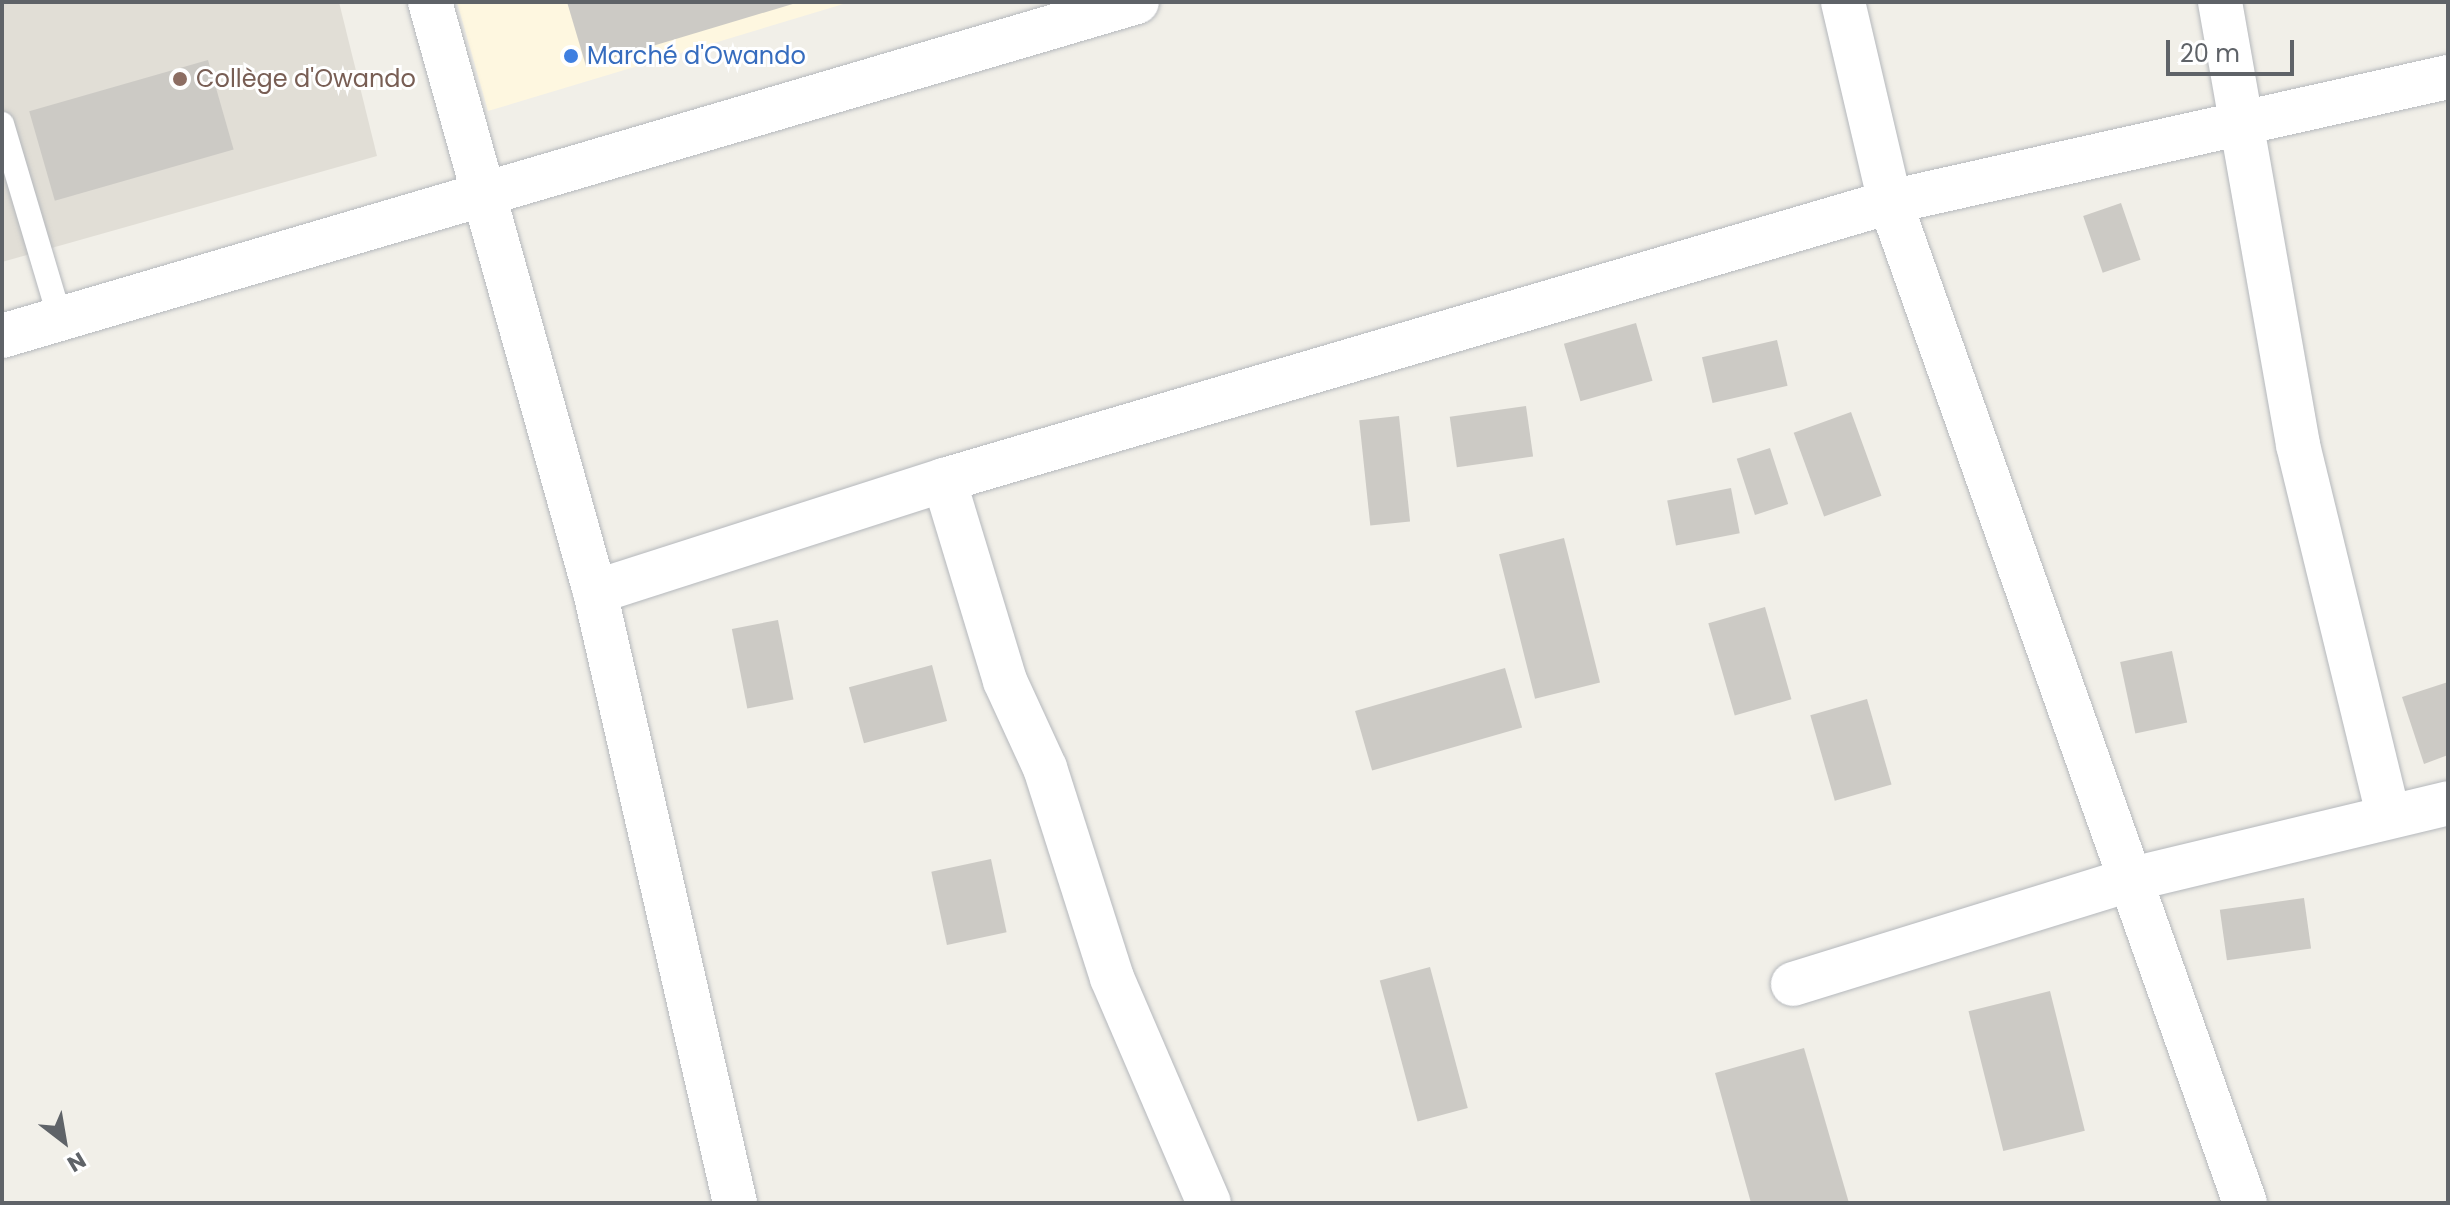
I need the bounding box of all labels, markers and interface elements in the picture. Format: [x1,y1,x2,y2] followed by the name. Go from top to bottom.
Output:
[2170,24,2298,74] scale bar
[2180,37,2240,70] text: 20 m
[587,42,806,70] place label: Marché d'Owando
[562,47,580,65] marker: Marché d'Owando
[196,65,416,93] place label: Collège d'Owando
[171,70,189,88] marker: Collège d'Owando
[24,1101,104,1181] north arrow
[62,1144,92,1180] text: N

